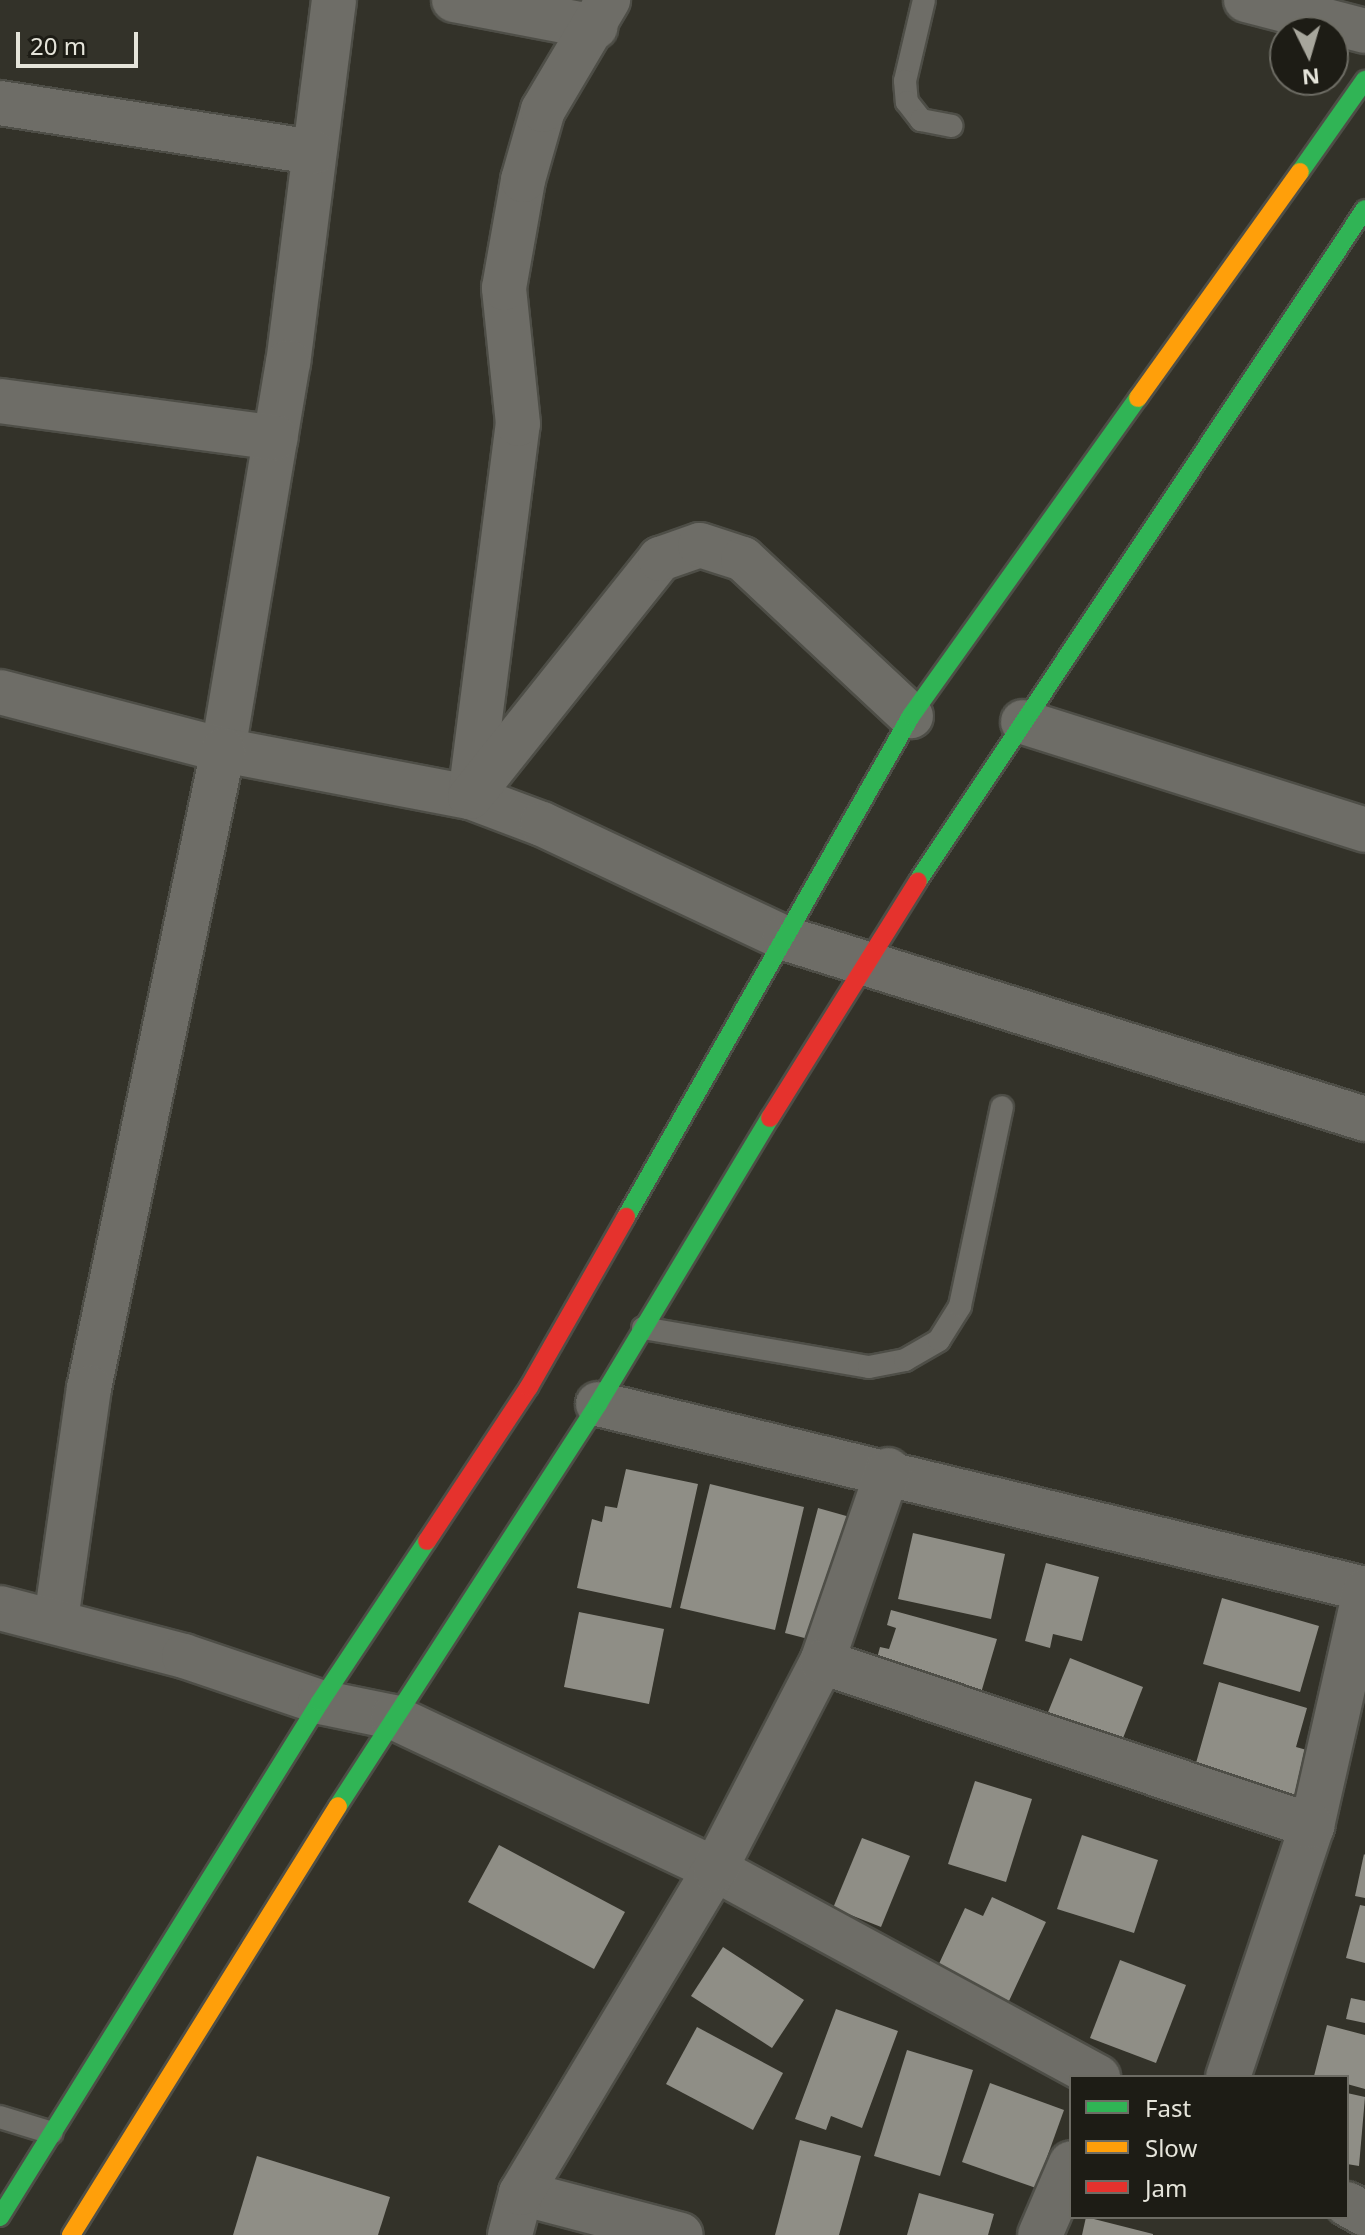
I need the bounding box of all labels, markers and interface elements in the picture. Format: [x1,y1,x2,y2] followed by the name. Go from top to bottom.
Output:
[20,16,142,66] scale bar
[1269,16,1349,96] north arrow
[30,29,86,62] text: 20 m
[1301,62,1321,94] text: N
[1069,2075,1349,2219] legend
[1145,2091,1191,2124] text: Fast
[1145,2131,1197,2164] text: Slow
[1145,2171,1187,2204] text: Jam

